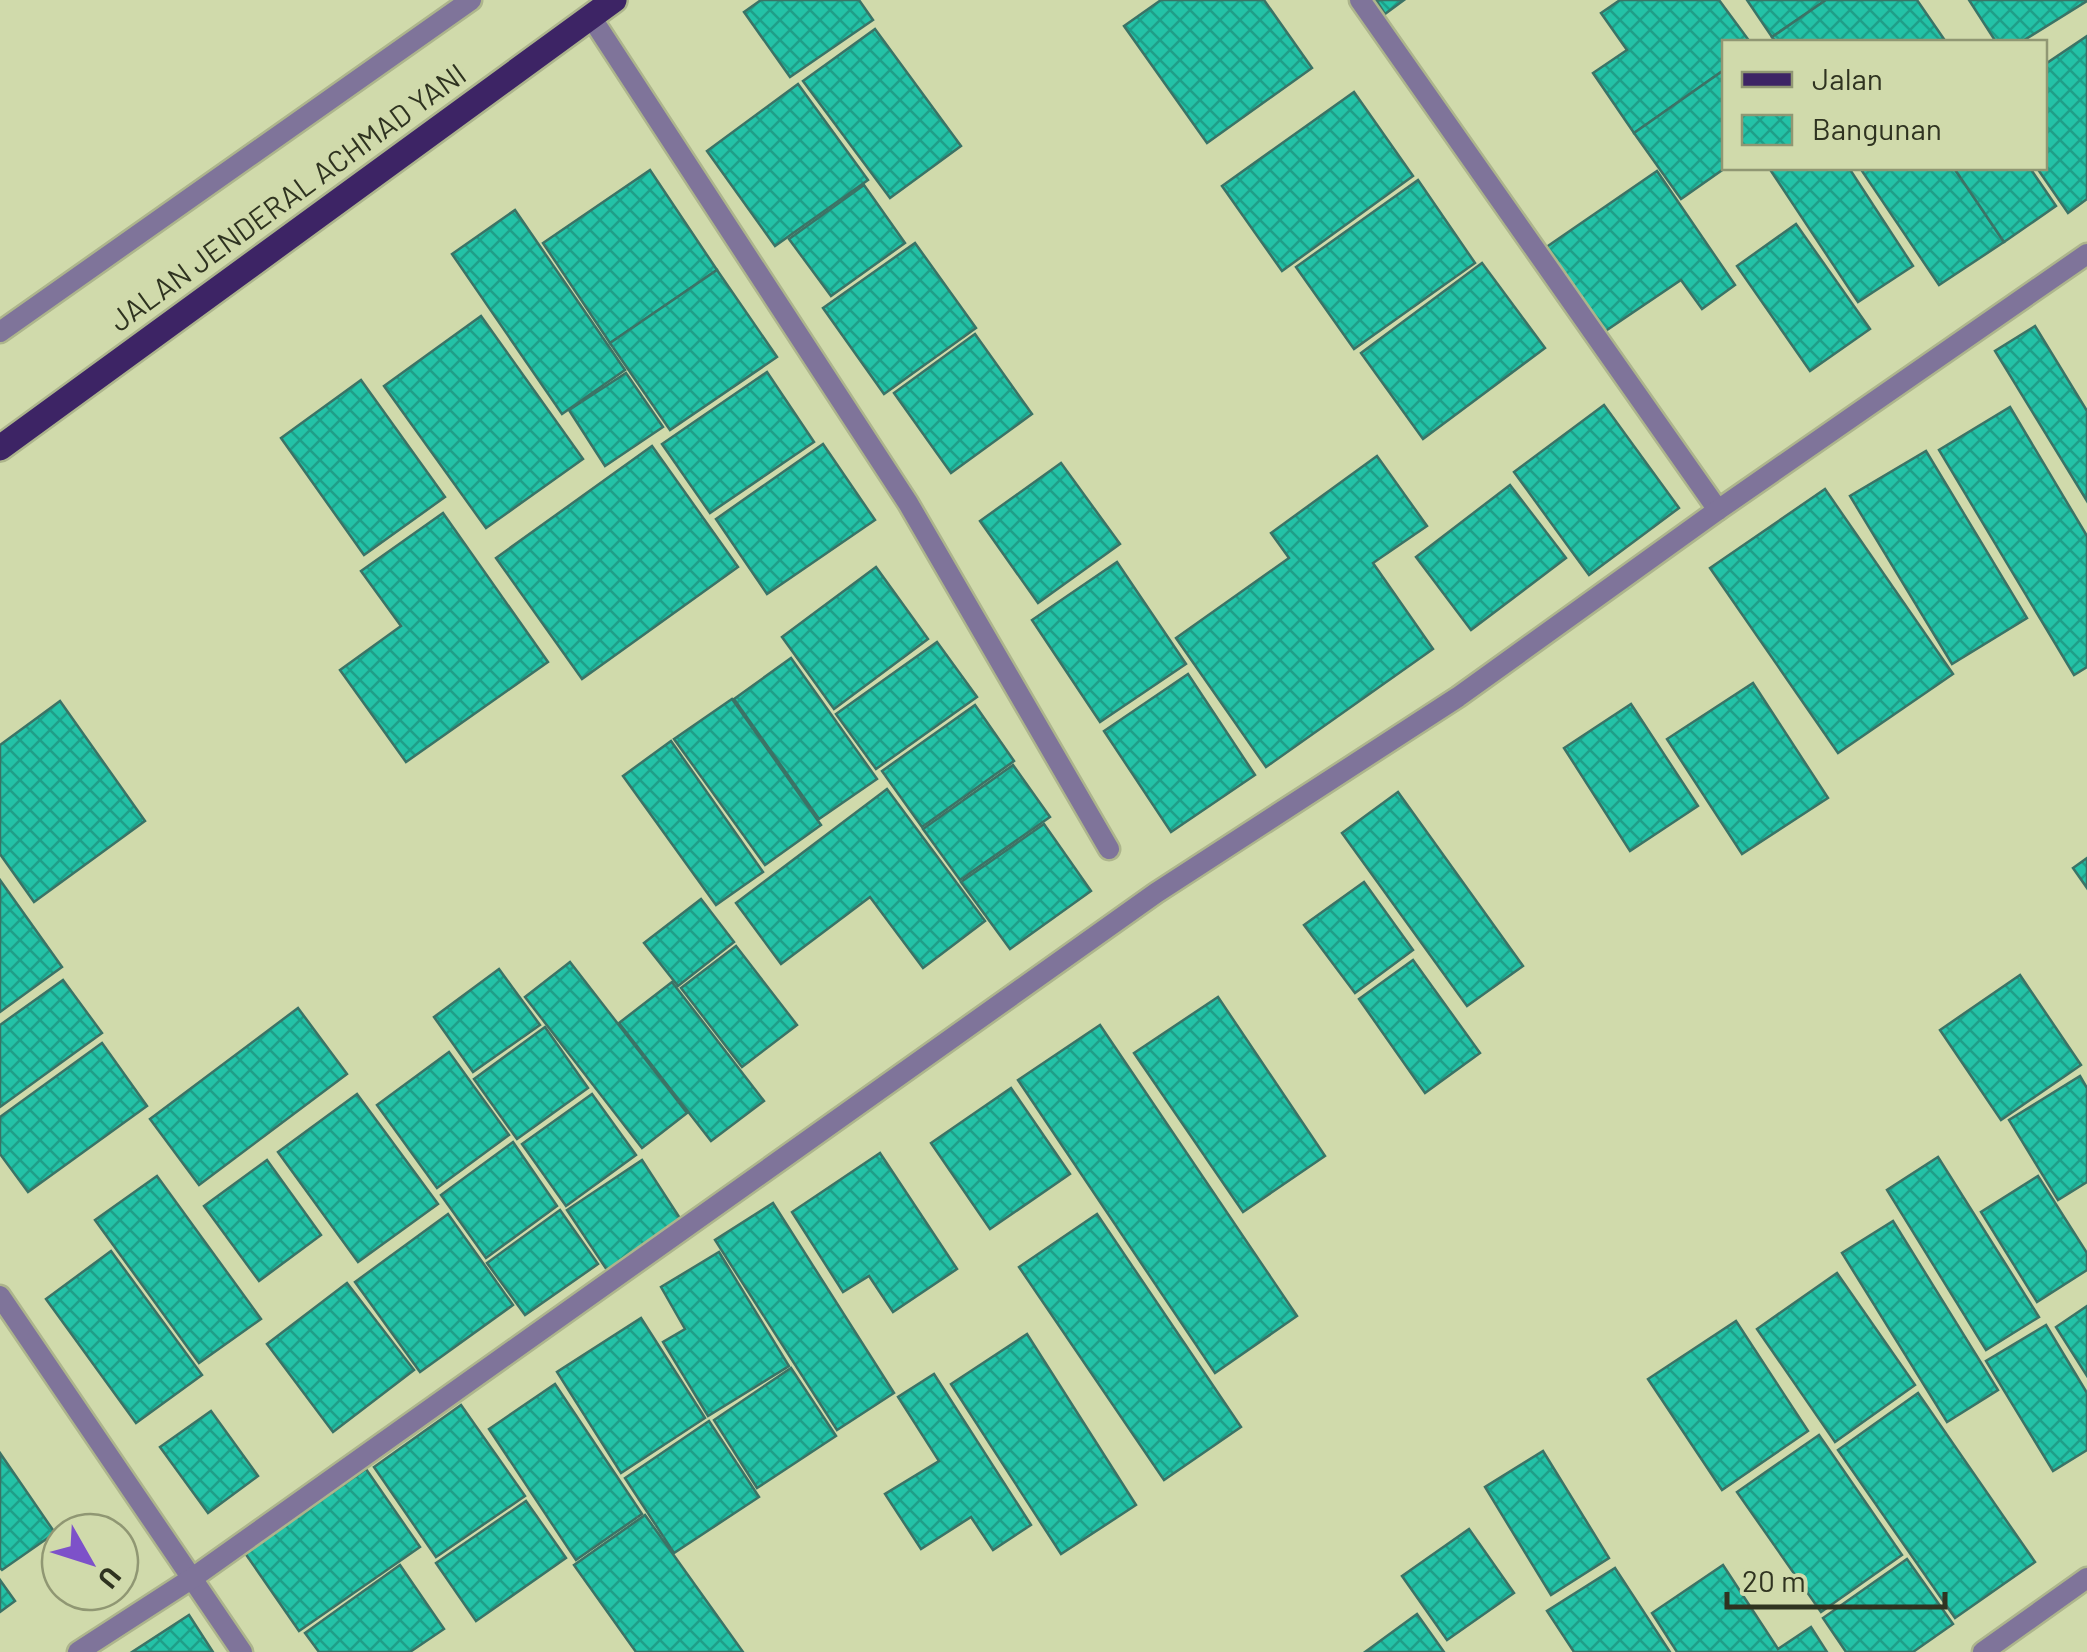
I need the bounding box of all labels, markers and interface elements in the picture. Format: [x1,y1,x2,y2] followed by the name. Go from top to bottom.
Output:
[1722,40,2047,170] legend
[102,55,472,338] street label: JALAN JENDERAL ACHMAD YANI
[1812,60,1883,96] text: Jalan
[1812,110,1942,146] text: Bangunan
[40,1512,140,1612] north arrow
[1727,1547,1944,1609] scale bar
[91,1561,129,1596] text: U
[1742,1562,1806,1598] text: 20 m

